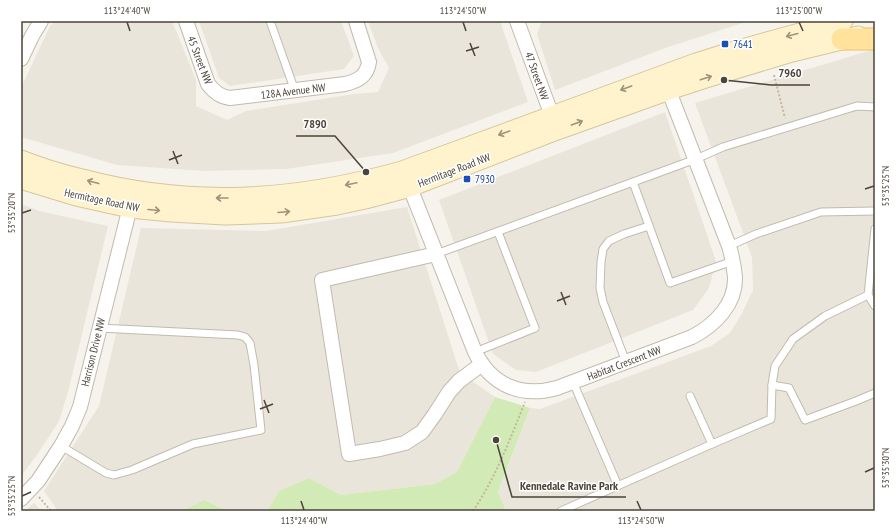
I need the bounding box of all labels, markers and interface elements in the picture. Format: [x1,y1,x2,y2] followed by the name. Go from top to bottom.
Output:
[104,4,151,17] text: 113°24'40"W
[440,4,487,17] text: 113°24'50"W
[776,4,823,17] text: 113°25'00"W
[786,32,799,39] one-way arrow
[184,34,216,87] street label: 45 Street NW
[733,37,753,51] place label: 7641
[720,39,730,49] marker: 7641
[522,50,552,103] street label: 47 Street NW
[771,61,810,85] callout: 7960
[779,65,802,80] text: 7960
[699,74,712,81] one-way arrow
[260,80,327,102] street label: 128A Avenue NW
[621,85,633,93] one-way arrow
[296,112,335,136] callout: 7890
[304,116,327,131] text: 7890
[571,119,583,127] one-way arrow
[498,130,510,138] one-way arrow
[416,150,493,190] street label: Hermitage Road NW
[879,166,892,206] text: 53°35'25"N
[475,172,495,186] place label: 7930
[462,174,472,184] marker: 7930
[87,178,100,185] one-way arrow
[345,180,358,188] one-way arrow
[63,185,141,215] street label: Hermitage Road NW
[5,193,18,233] text: 53°35'20"N
[216,194,229,202] one-way arrow
[147,207,160,214] one-way arrow
[277,209,290,216] one-way arrow
[78,316,108,388] street label: Harrison Drive NW
[585,342,664,384] street label: Habitat Crescent NW
[879,448,892,488] text: 53°35'30"N
[512,473,626,497] callout: Kennedale Ravine Park
[5,476,18,516] text: 53°35'25"N
[520,478,618,493] text: Kennedale Ravine Park
[281,514,328,527] text: 113°24'40"W
[618,514,665,527] text: 113°24'50"W

